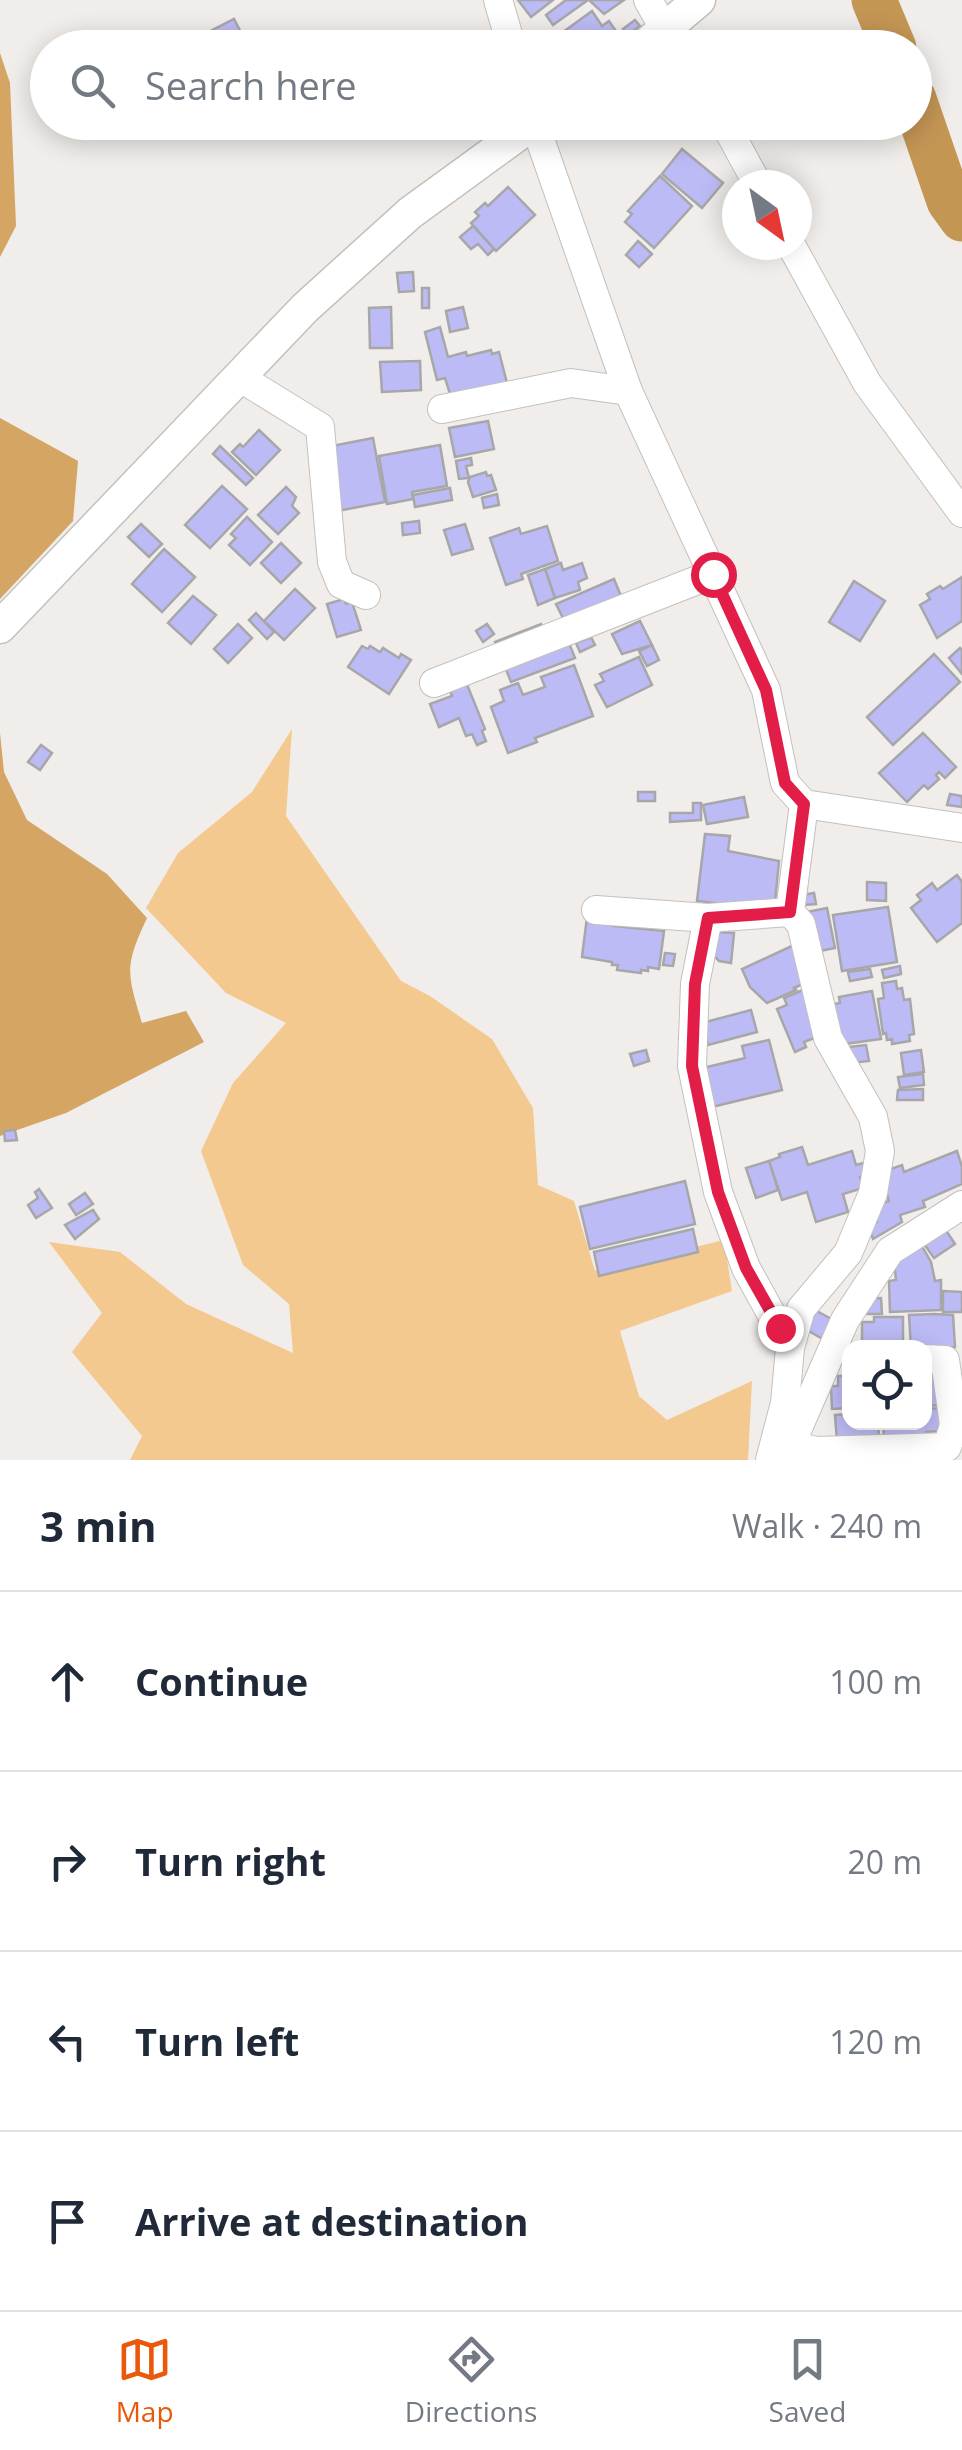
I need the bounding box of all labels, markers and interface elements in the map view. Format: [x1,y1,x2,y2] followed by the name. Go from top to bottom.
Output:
[30,30,932,140] search box
[65,58,120,113] icon: search
[145,59,357,111] text: Search here
[722,170,812,260] north arrow
[691,552,737,598] route start
[758,1306,804,1352] route end
[842,1340,932,1430] map controls
[842,1340,932,1430] button: locate
[40,1497,157,1554] text: 3 min
[732,1504,922,1547] text: Walk · 240 m
[40,1654,95,1709] icon: ahead
[135,1655,308,1707] text: Continue
[829,1660,922,1703] text: 100 m
[40,1834,95,1889] icon: right
[135,1835,326,1887] text: Turn right
[847,1840,922,1883] text: 20 m
[40,2014,95,2069] icon: left
[135,2015,299,2067] text: Turn left
[829,2020,922,2063] text: 120 m
[40,2194,95,2249] icon: arrive
[135,2195,529,2247] text: Arrive at destination
[116,2332,174,2430] tab: Map
[405,2332,537,2430] tab: Directions
[769,2332,846,2430] tab: Saved

